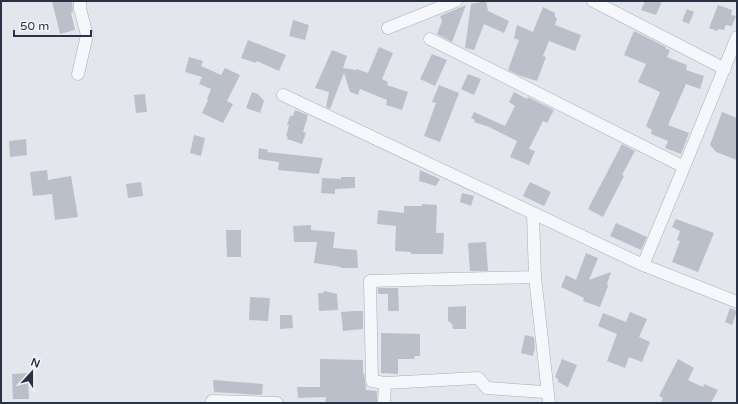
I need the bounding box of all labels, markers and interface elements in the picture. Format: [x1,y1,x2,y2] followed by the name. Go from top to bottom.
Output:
[14,12,91,38] scale bar
[20,19,49,33] text: 50 m
[12,352,52,392] north arrow
[29,355,42,371] text: N

